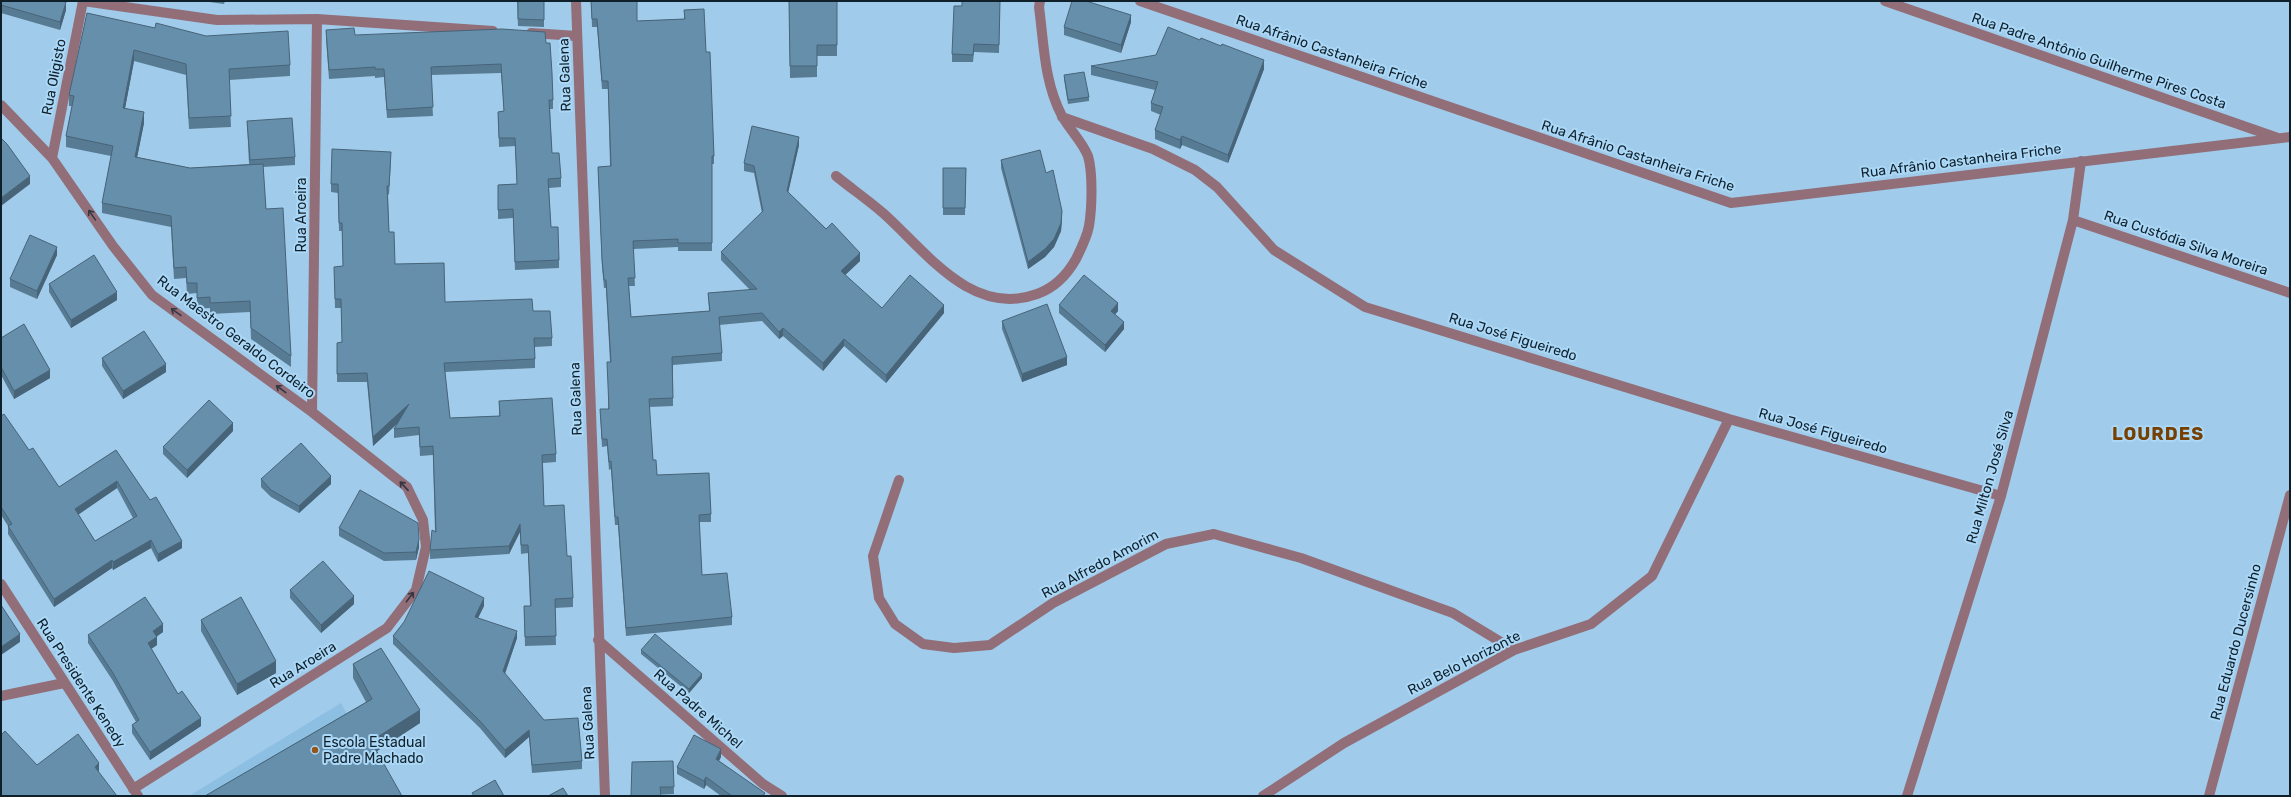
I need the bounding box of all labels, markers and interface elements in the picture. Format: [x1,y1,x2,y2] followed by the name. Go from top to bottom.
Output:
[1969,9,2229,113] street label: Rua Padre Antônio Guilherme Pires Costa
[1234,11,1430,93] street label: Rua Afrânio Castanheira Friche
[38,37,70,117] street label: Rua Oligisto
[555,38,575,112] street label: Rua Galena
[1539,117,1737,195] street label: Rua Afrânio Castanheira Friche
[1860,140,2062,182] street label: Rua Afrânio Castanheira Friche
[293,177,310,253] street label: Rua Aroeira
[2102,207,2270,279] street label: Rua Custódia Silva Moreira
[87,209,96,220] one-way arrow
[154,272,318,402] street label: Rua Maestro Geraldo Cordeiro
[171,308,182,316] one-way arrow
[1447,309,1579,365] street label: Rua José Figueiredo
[566,362,586,436] street label: Rua Galena
[276,384,287,393] one-way arrow
[1757,404,1889,458] street label: Rua José Figueiredo
[1963,408,2017,546] street label: Rua Milton José Silva
[2112,423,2204,445] district label: LOURDES
[399,481,409,491] one-way arrow
[1039,526,1161,602] street label: Rua Alfredo Amorim
[2207,562,2265,722] street label: Rua Eduardo Ducersinho
[406,592,414,603] one-way arrow
[33,615,129,751] street label: Rua Presidente Kenedy
[1405,627,1523,699] street label: Rua Belo Horizonte
[267,638,339,692] street label: Rua Aroeira
[650,666,746,752] street label: Rua Padre Michel
[578,686,598,760] street label: Rua Galena
[323,734,426,767] place label: Escola Estadual Padre Machado
[310,745,320,755] marker: Escola Estadual Padre Machado

